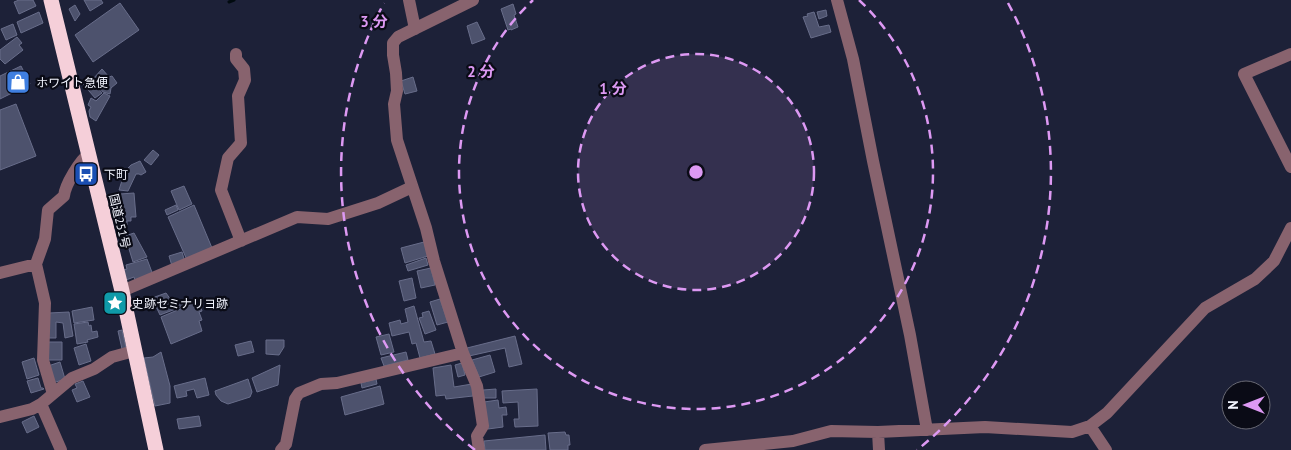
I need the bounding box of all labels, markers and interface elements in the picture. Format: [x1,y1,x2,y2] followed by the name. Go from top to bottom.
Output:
[360,12,388,31] text: 3 分
[467,62,495,81] text: 2 分
[5,69,31,95] shop icon: ホワイト急便
[36,75,108,90] place label: ホワイト急便
[599,79,627,98] text: 1 分
[73,161,99,187] bus stop icon: 下町
[687,163,705,181] centre of rings
[104,167,128,182] place label: 下町
[106,192,134,250] street label: 国道251号
[102,290,128,316] place icon: 史跡セミナリヨ跡
[132,296,228,311] place label: 史跡セミナリヨ跡
[1221,380,1271,430] north arrow
[1224,400,1242,410] text: N

